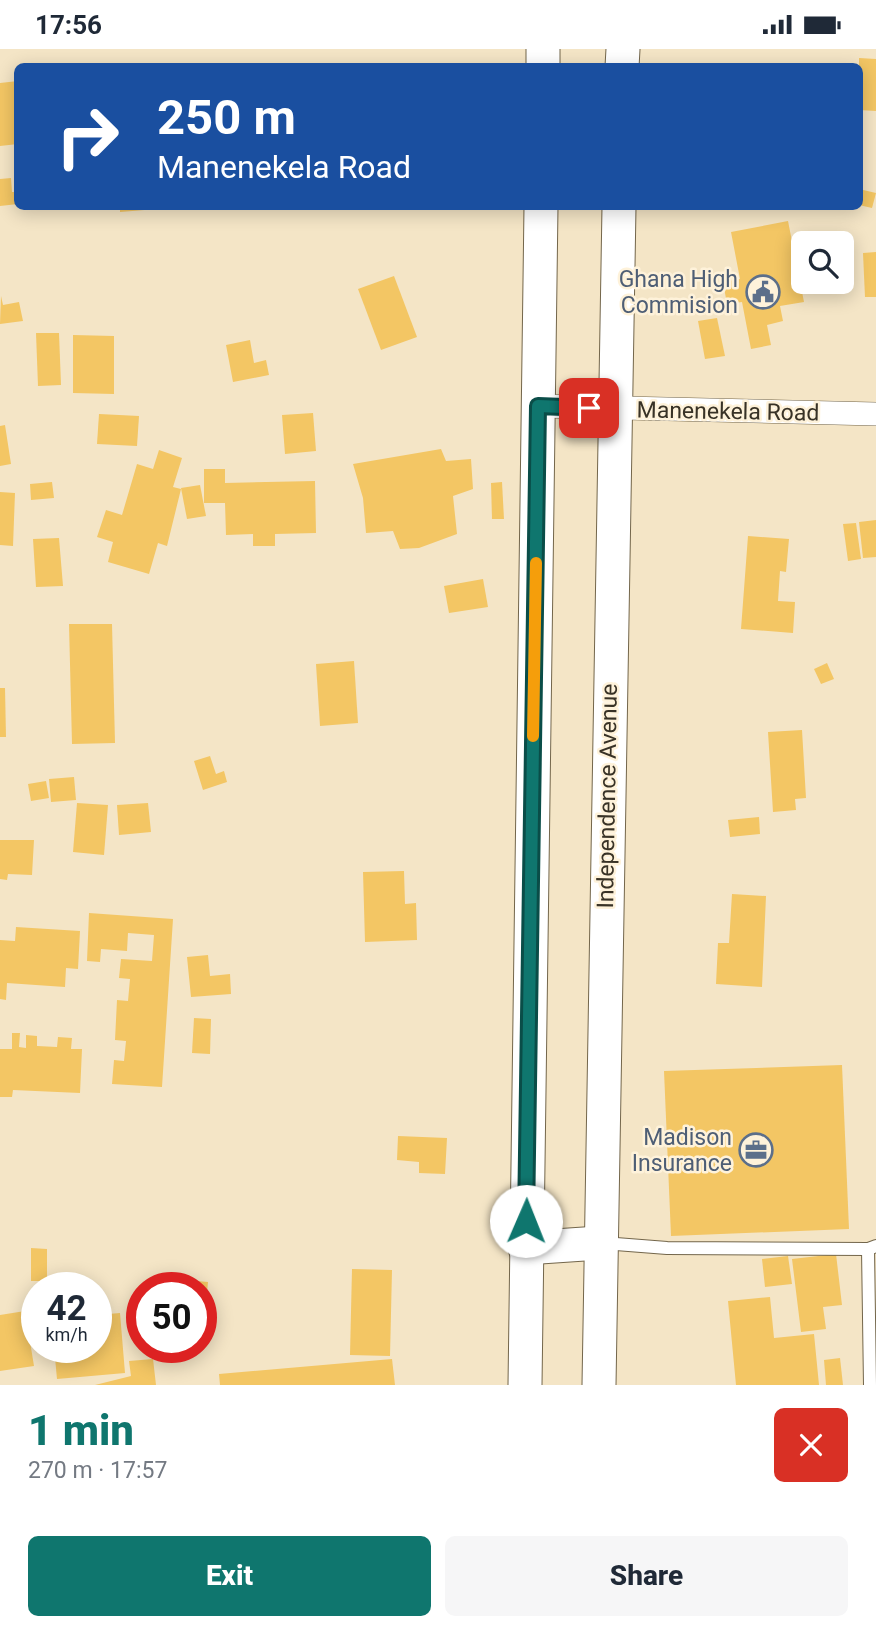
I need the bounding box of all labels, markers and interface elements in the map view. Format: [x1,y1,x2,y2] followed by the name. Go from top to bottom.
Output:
[35,10,102,40] text: 17:56
[157,89,296,146] text: 250 m
[42,91,133,182] icon: right
[157,148,411,186] text: Manenekela Road
[791,231,854,294] map controls
[791,231,854,294] button: search
[619,266,738,319] place label: Ghana High Commision
[744,273,782,311] public building icon: Ghana High Commision
[559,378,619,438] pin
[570,389,608,427] icon: arrive
[636,396,820,427] street label: Manenekela Road
[592,683,623,909] street label: Independence Avenue
[632,1124,732,1177] place label: Madison Insurance
[737,1131,775,1169] office icon: Madison Insurance
[489,1184,563,1258] position arrow
[126,1272,217,1363] speed limit sign: 50
[46,1288,87,1329] text: 42
[45,1324,88,1345] text: km/h
[28,1406,134,1455] text: 1 min
[774,1408,848,1482] button: close
[28,1457,167,1484] text: 270 m · 17:57
[28,1536,431,1616] button: Exit
[445,1536,848,1616] button: Share

